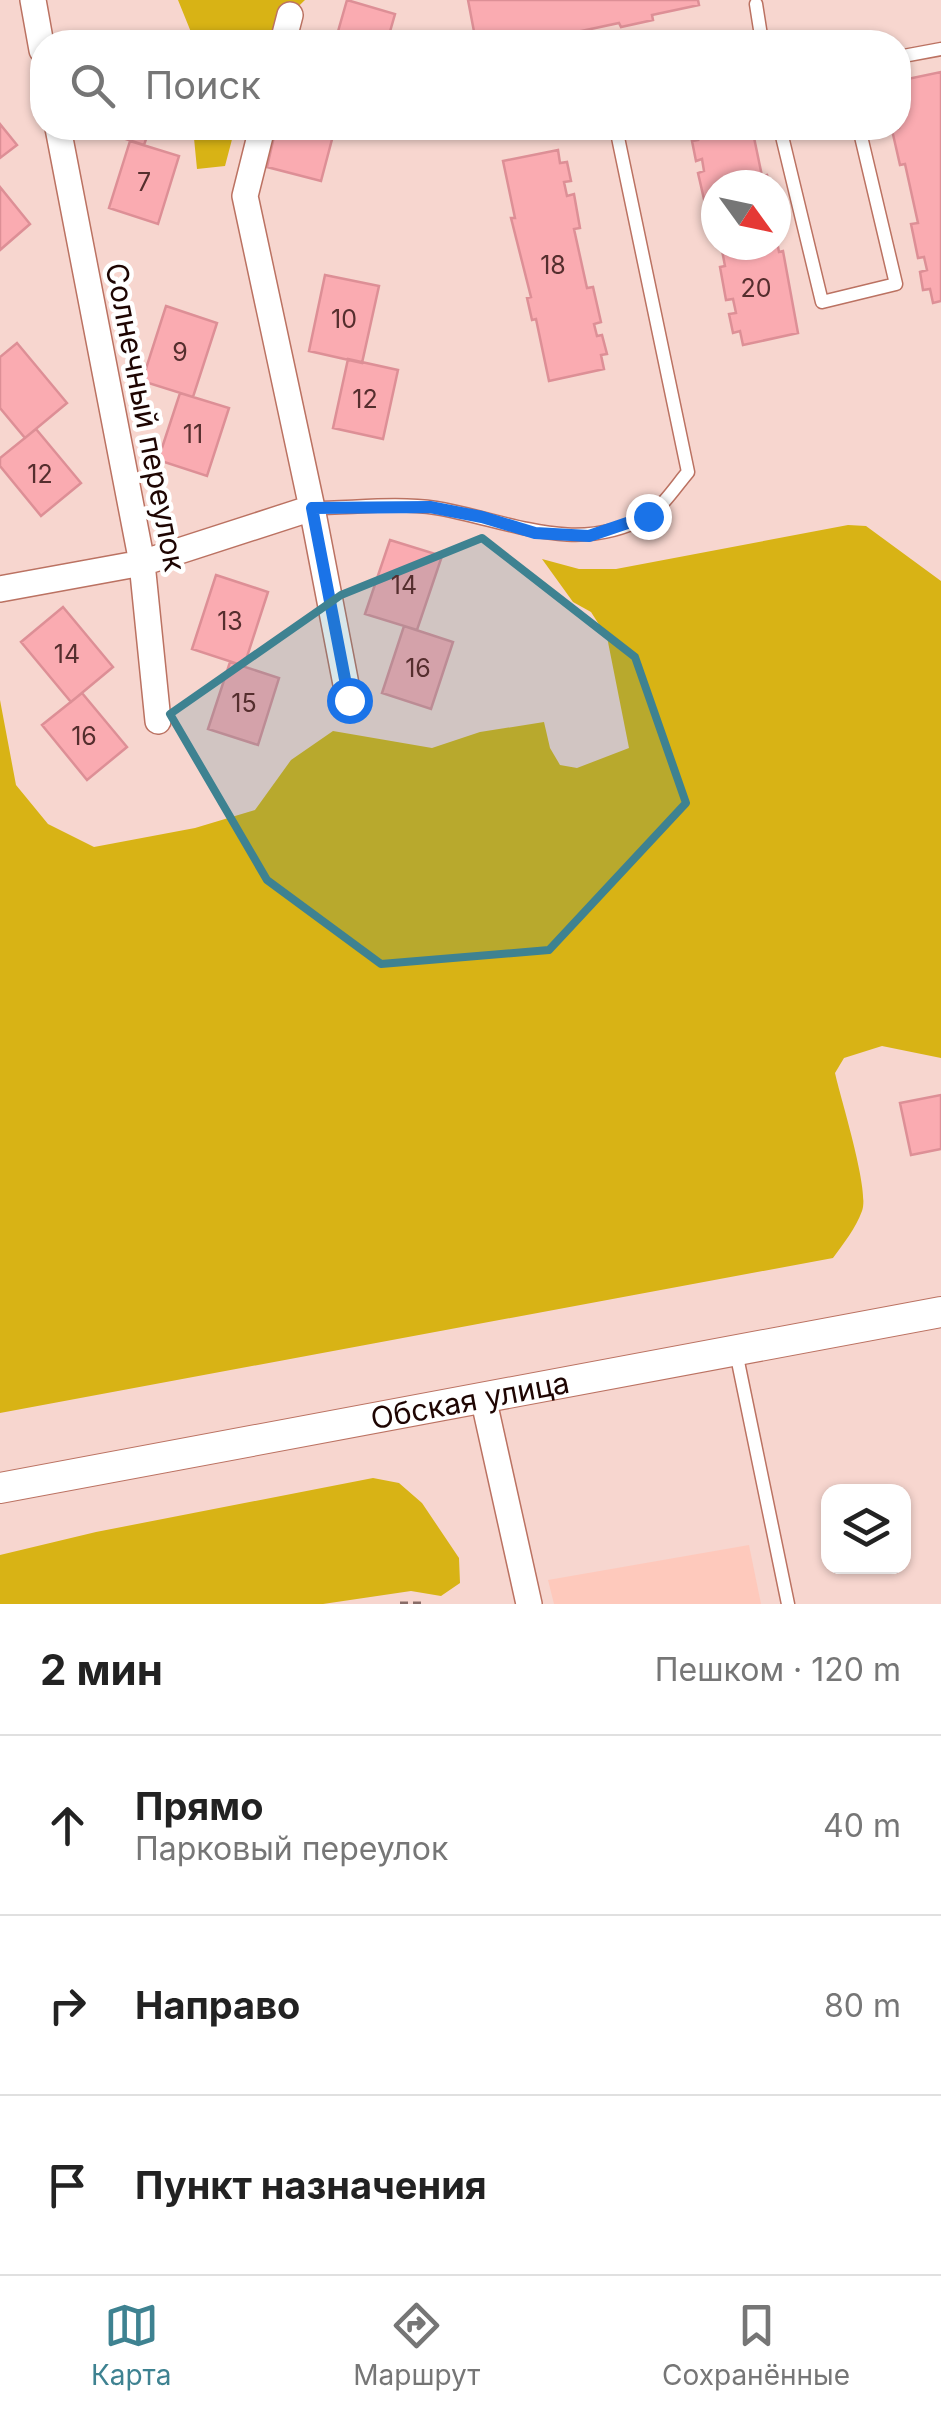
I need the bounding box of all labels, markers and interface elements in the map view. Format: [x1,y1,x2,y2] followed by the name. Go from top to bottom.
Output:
[30,30,911,140] search box
[65,58,120,113] icon: search
[145,62,261,108] text: Поиск
[137,167,151,197] house number: 7
[701,170,791,260] north arrow
[540,250,566,280] house number: 18
[98,260,194,574] street label: Солнечный переулок
[740,273,772,303] house number: 20
[331,304,357,334] house number: 10
[172,337,188,367] house number: 9
[352,384,378,414] house number: 12
[183,419,203,449] house number: 11
[27,459,53,489] house number: 12
[626,494,672,540] route end
[391,570,417,600] house number: 14
[217,606,243,636] house number: 13
[54,639,80,669] house number: 14
[405,653,431,683] house number: 16
[327,678,373,724] route start
[231,688,257,718] house number: 15
[71,721,97,751] house number: 16
[368,1364,572,1436] street label: Обская улица
[821,1484,911,1574] map controls
[821,1484,911,1574] button: layers
[40,1644,163,1695] text: 2 мин
[655,1650,901,1689] text: Пешком · 120 m
[135,1783,263,1829] text: Прямо
[40,1798,95,1853] icon: ahead
[823,1806,901,1845] text: 40 m
[135,1829,448,1868] text: Парковый переулок
[40,1978,95,2033] icon: right
[135,1982,300,2028] text: Направо
[824,1986,901,2025] text: 80 m
[40,2158,95,2213] icon: arrive
[135,2162,487,2208] text: Пункт назначения
[91,2298,171,2392] tab: Карта
[353,2298,480,2392] tab: Маршрут
[662,2298,850,2392] tab: Сохранённые

